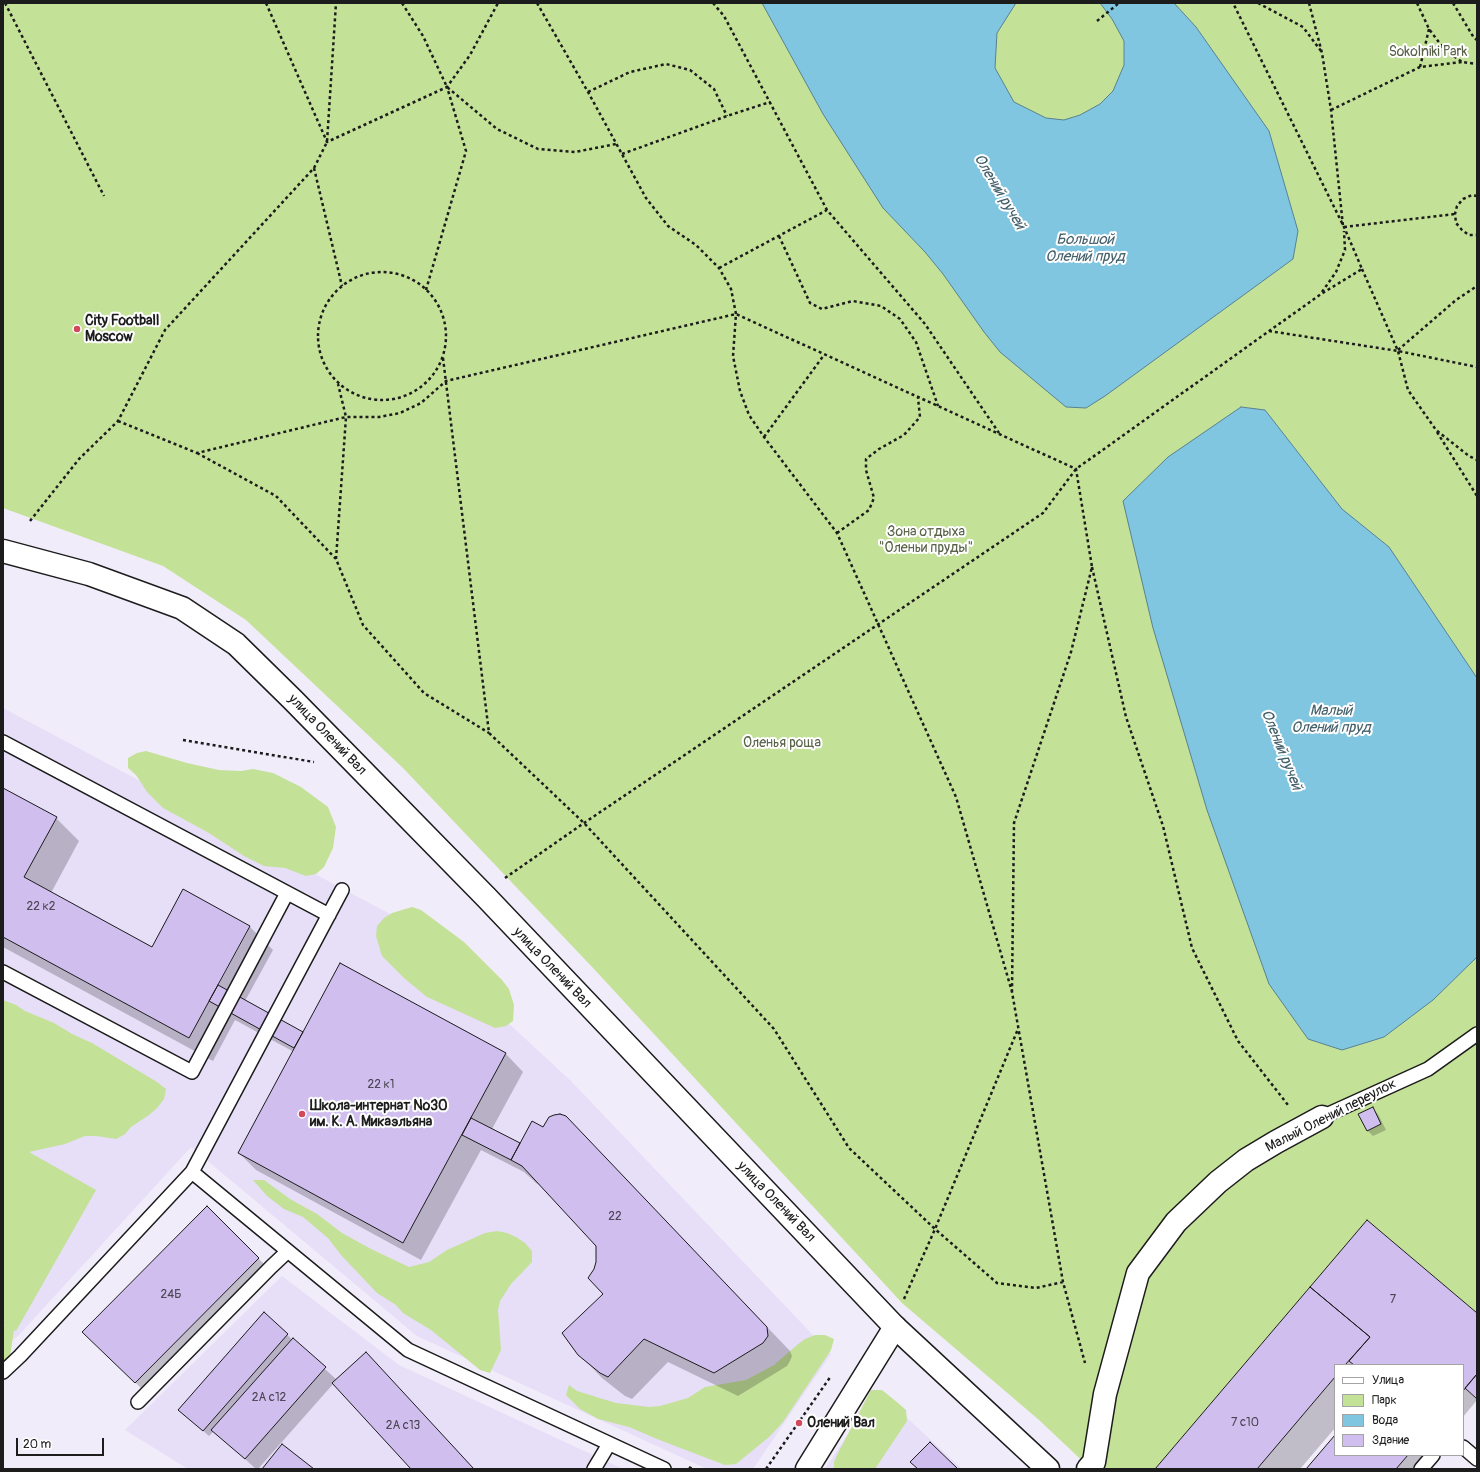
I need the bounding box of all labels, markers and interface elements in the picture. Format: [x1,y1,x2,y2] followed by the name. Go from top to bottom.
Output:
[1389,44,1467,60] park label: Sokolniki Park
[969,151,1029,233] water label: Олений ручей
[1045,231,1125,266] water label: Большой Олений пруд
[85,313,159,346] place label: City Football Moscow
[72,324,82,334] marker: City Football Moscow
[879,524,973,556] park label: Зона отдыха "Оленьи пруды"
[284,691,370,779] street label: улица Олений Вал
[1291,702,1371,737] water label: Малый Олений пруд
[1257,707,1305,793] water label: Олений ручей
[743,735,821,751] park label: Оленья роща
[27,900,55,914] house number: 22 к2
[509,924,595,1012] street label: улица Олений Вал
[1263,1076,1399,1156] street label: Малый Олений переулок
[368,1078,394,1092] house number: 22 к1
[310,1098,448,1130] place label: Школа-интернат №30 им. К. А. Микаэльяна
[297,1109,307,1119] marker: Школа-интернат №30 им. К. А. Микаэльяна
[733,1158,819,1246] street label: улица Олений Вал
[608,1210,622,1224] house number: 22
[161,1288,181,1302] house number: 24Б
[1390,1293,1396,1307] house number: 7
[1334,1364,1464,1456] legend
[1372,1373,1404,1388] text: Улица
[252,1391,286,1405] house number: 2А с12
[1372,1393,1397,1408] text: Парк
[1372,1413,1398,1428] text: Вода
[807,1415,875,1431] place label: Олений Вал
[1231,1416,1259,1430] house number: 7 с10
[794,1418,804,1428] marker: Олений Вал
[386,1419,420,1433] house number: 2А с13
[18,1430,106,1456] scale bar
[1372,1433,1409,1448] text: Здание
[23,1437,51,1452] text: 20 m

